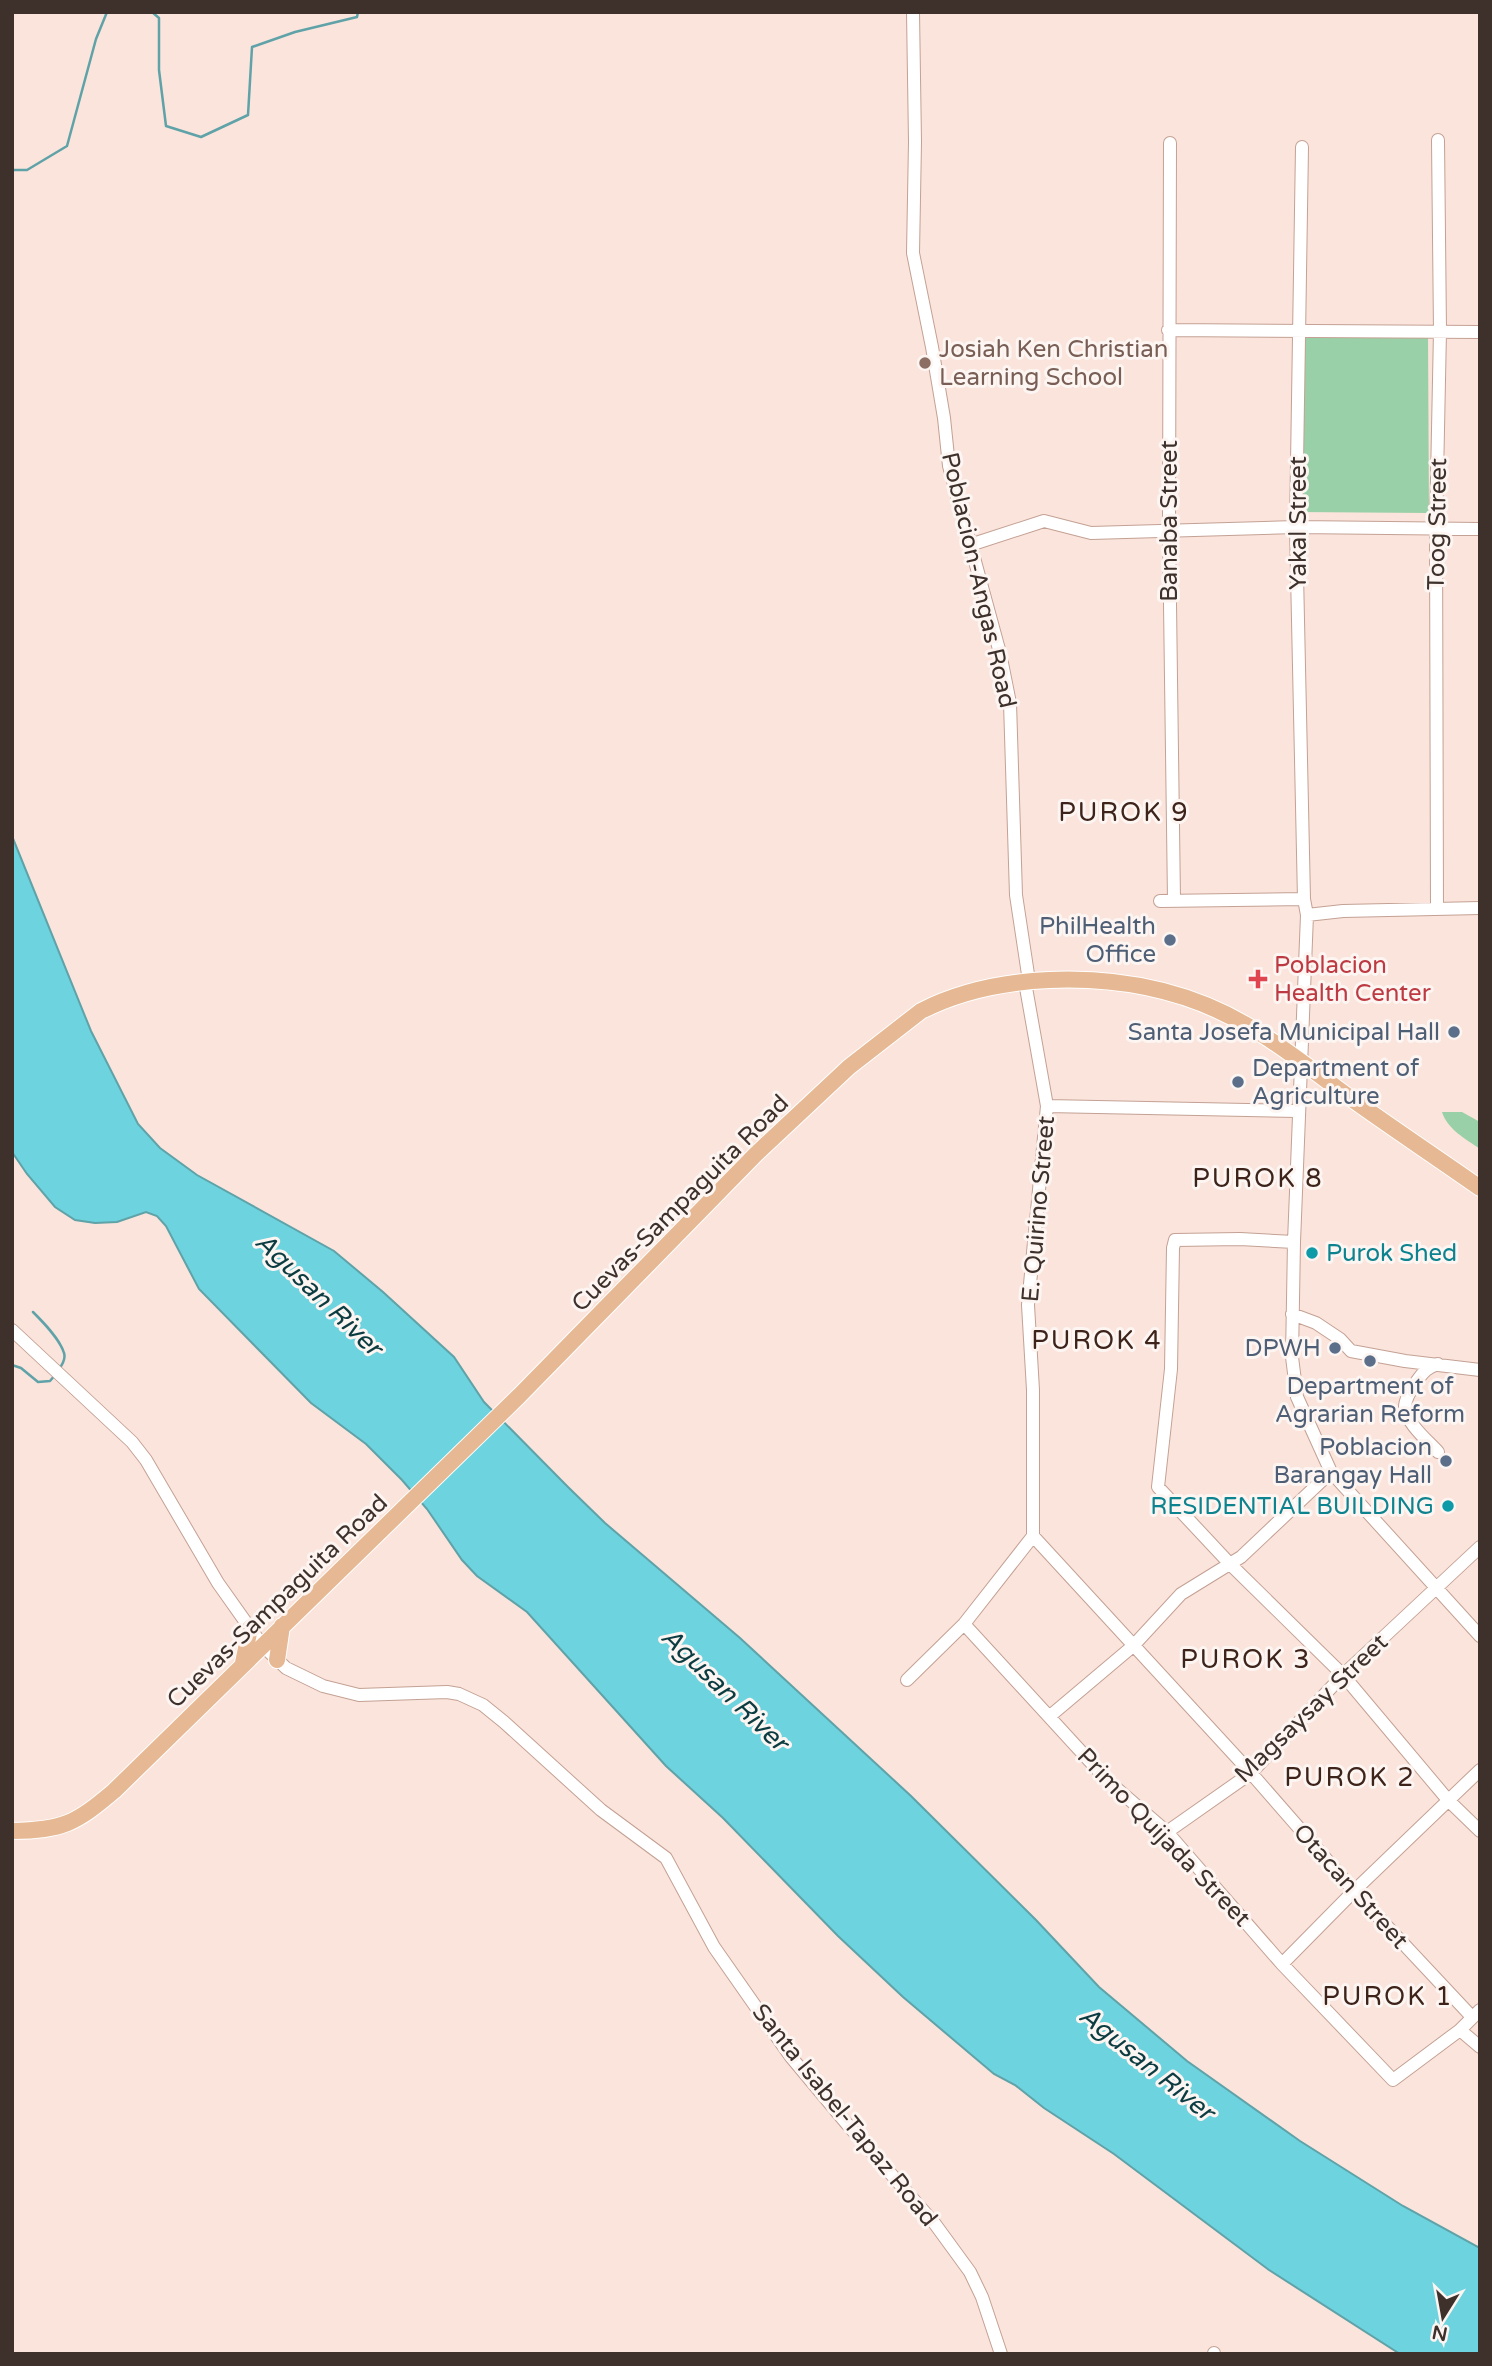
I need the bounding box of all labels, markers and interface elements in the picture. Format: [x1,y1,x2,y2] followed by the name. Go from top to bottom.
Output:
[939,335,1168,392] place label: Josiah Ken Christian Learning School
[917,355,933,371] marker: Josiah Ken Christian Learning School
[1155,440,1184,602] street label: Banaba Street
[935,449,1022,711] street label: Poblacion-Angas Road
[1284,456,1313,590] street label: Yakal Street
[1422,458,1453,590] street label: Toog Street
[1058,797,1190,828] district label: PUROK 9
[1039,912,1156,969] place label: PhilHealth Office
[1162,932,1178,948] marker: PhilHealth Office
[1274,951,1432,1008] place label: Poblacion Health Center
[1248,969,1268,989] marker: Poblacion Health Center
[1128,1018,1440,1047] place label: Santa Josefa Municipal Hall
[1446,1024,1462,1040] marker: Santa Josefa Municipal Hall
[1252,1054,1420,1111] place label: Department of Agriculture
[1230,1074,1246,1090] marker: Department of Agriculture
[566,1089,795,1318] street label: Cuevas-Sampaguita Road
[1016,1115,1061,1303] street label: E. Quirino Street
[1192,1163,1324,1194] district label: PUROK 8
[249,1226,391,1365] water label: Agusan River
[1326,1239,1457,1268] place label: Purok Shed
[1304,1245,1320,1261] marker: Purok Shed
[1031,1325,1163,1356] district label: PUROK 4
[1244,1334,1321,1363] place label: DPWH
[1327,1340,1343,1356] marker: DPWH
[1362,1353,1378,1369] marker: Department of Agrarian Reform
[1275,1372,1465,1429] place label: Department of Agrarian Reform
[1273,1433,1432,1490] place label: Poblacion Barangay Hall
[1438,1453,1454,1469] marker: Poblacion Barangay Hall
[161,1488,394,1714] street label: Cuevas-Sampaguita Road
[1150,1492,1434,1521] place label: RESIDENTIAL BUILDING
[1440,1498,1456,1514] marker: RESIDENTIAL BUILDING
[655,1621,797,1760] water label: Agusan River
[1229,1628,1394,1789] street label: Magsaysay Street
[1180,1644,1312,1675] district label: PUROK 3
[1071,1742,1256,1933] street label: Primo Quijada Street
[1284,1762,1416,1793] district label: PUROK 2
[1287,1818,1414,1955] street label: Otacan Street
[1322,1981,1454,2012] district label: PUROK 1
[746,1998,943,2232] street label: Santa Isabel-Tapaz Road
[1073,2000,1223,2129] water label: Agusan River
[1408,2282,1478,2352] north arrow
[1430,2320,1450,2345] text: N

